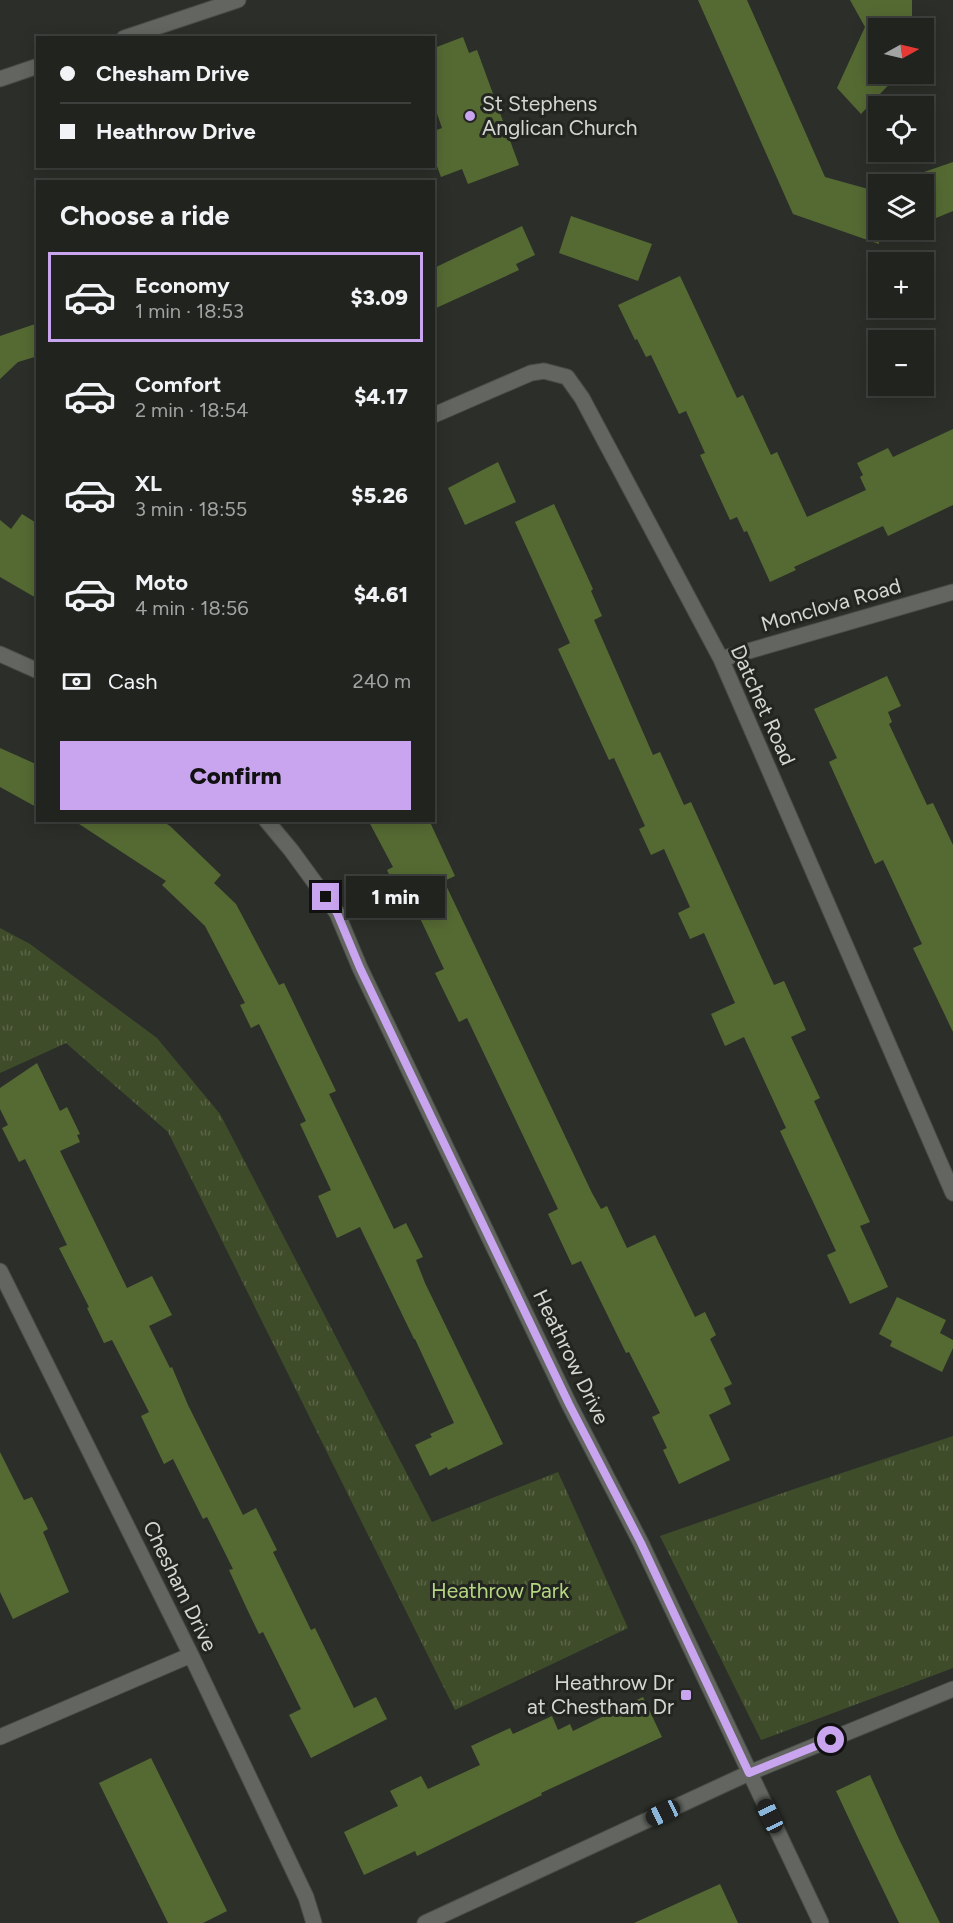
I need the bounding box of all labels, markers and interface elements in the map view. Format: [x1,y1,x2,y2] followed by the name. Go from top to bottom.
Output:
[868,18,934,84] north arrow
[868,18,934,396] map controls
[96,60,249,87] text: Chesham Drive
[482,91,637,140] place label: St Stephens Anglican Church
[868,96,934,162] button: locate
[463,109,477,123] marker: St Stephens Anglican Church
[96,118,256,145] text: Heathrow Drive
[868,174,934,240] button: layers
[60,199,229,232] text: Choose a ride
[868,252,934,318] button: +
[63,270,117,324] icon: car
[135,272,230,299] text: Economy
[350,284,408,311] text: $3.09
[135,299,244,323] text: 1 min · 18:53
[868,330,934,396] button: −
[63,369,117,423] icon: car
[135,371,221,398] text: Comfort
[354,383,408,410] text: $4.17
[135,398,248,422] text: 2 min · 18:54
[63,468,117,522] icon: car
[135,470,162,497] text: XL
[351,482,408,509] text: $5.26
[135,497,247,521] text: 3 min · 18:55
[63,567,117,621] icon: car
[135,569,188,596] text: Moto
[758,573,904,636] street label: Monclova Road
[354,581,408,608] text: $4.61
[135,596,249,620] text: 4 min · 18:56
[726,641,801,769] street label: Datchet Road
[60,665,93,698] icon: cash
[108,668,158,695] text: Cash
[353,669,411,693] text: 240 m
[60,741,411,810] button: Confirm
[347,876,446,918] callout: 1 min
[312,883,339,910] route end
[372,885,419,909] text: 1 min
[528,1285,615,1428] street label: Heathrow Drive
[138,1516,223,1655] street label: Chesham Drive
[431,1578,570,1603] park label: Heathrow Park
[527,1670,674,1719] place label: Heathrow Dr at Chestham Dr
[679,1688,693,1702] marker: Heathrow Dr at Chestham Dr
[817,1726,844,1753] route start
[754,1796,786,1836] car
[643,1797,683,1829] car

